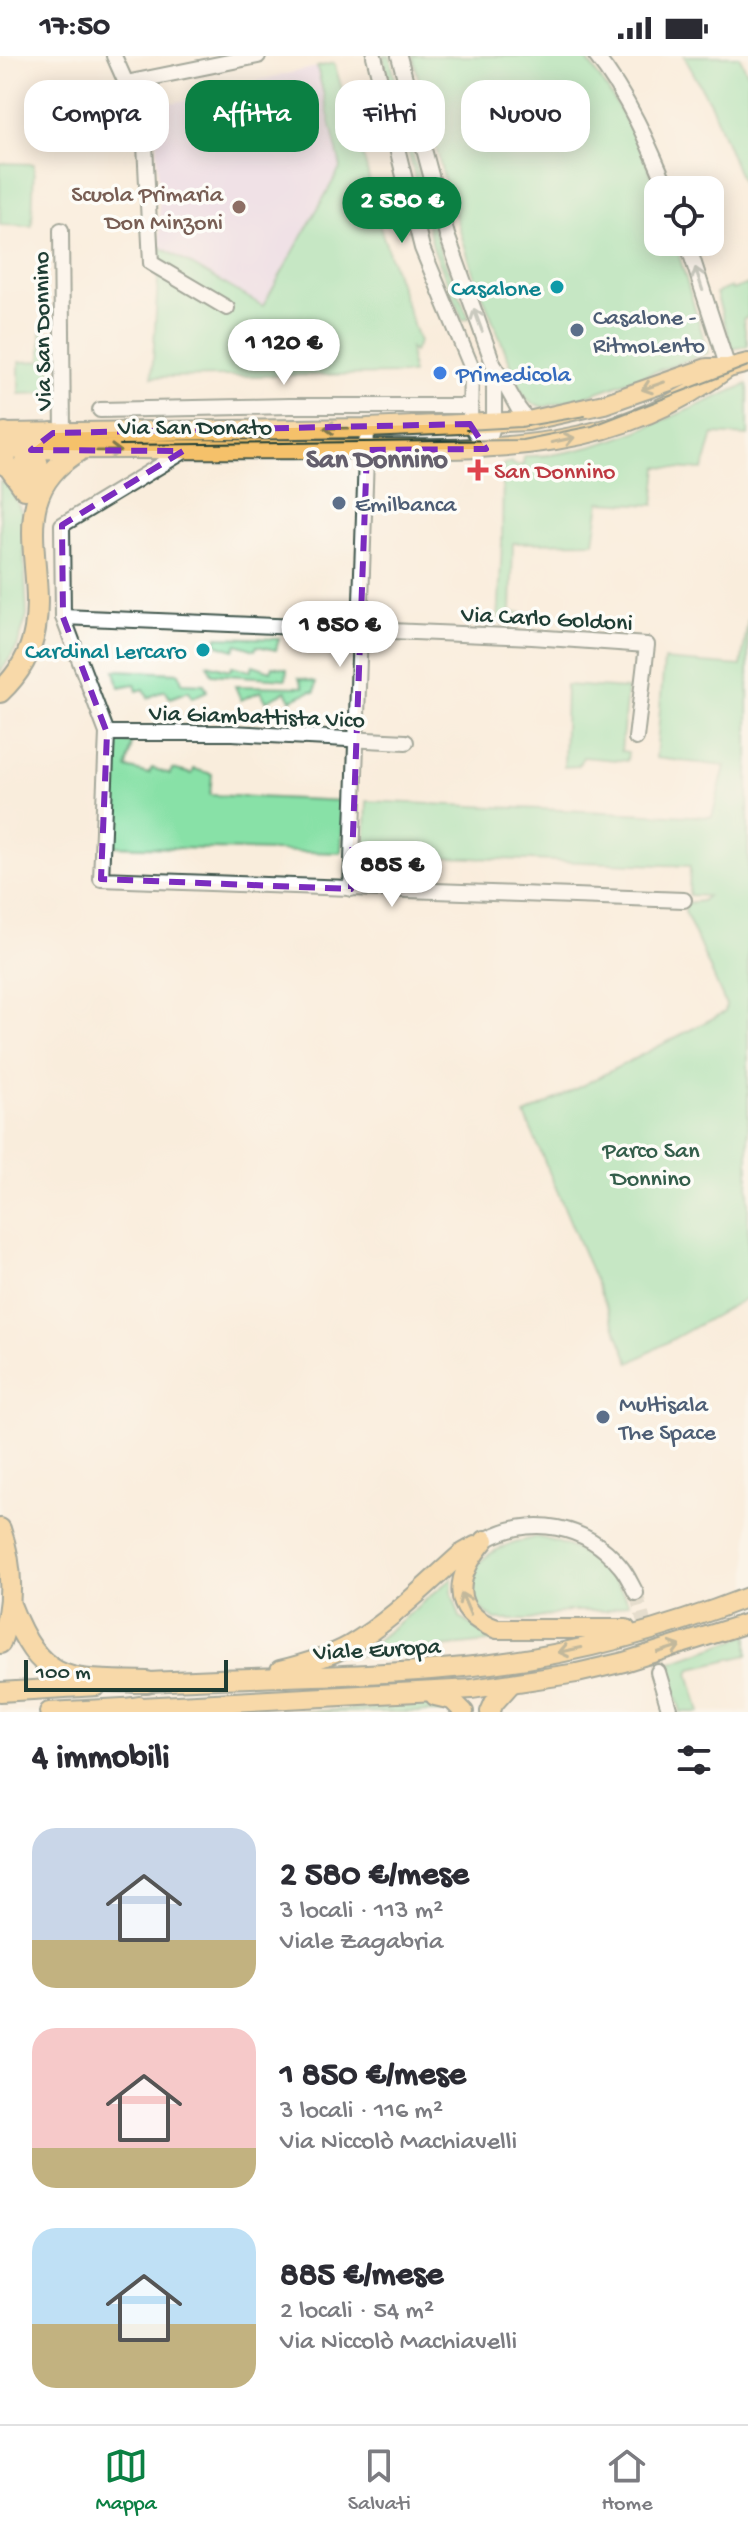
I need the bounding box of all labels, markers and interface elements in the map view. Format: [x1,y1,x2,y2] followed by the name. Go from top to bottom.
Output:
[40,11,110,46] text: 17:50
[24,80,169,152] chip: Compra
[185,80,319,152] chip: Affitta
[335,80,445,152] chip: Filtri
[461,80,590,152] chip: Nuovo
[644,176,724,256] map controls
[644,176,724,256] button: locate
[328,177,476,245] pin: 2 580 €
[71,182,224,239] place label: Scuola Primaria Don Minzoni
[360,187,444,218] text: 2 580 €
[230,198,248,216] marker: Scuola Primaria Don Minzoni
[29,251,60,412] street label: Via San Donnino
[691,266,706,292] one-way arrow
[451,276,542,305] place label: Casalone
[548,278,566,296] marker: Casalone
[593,305,705,362] place label: Casalone - RitmoLento
[470,308,485,333] one-way arrow
[210,319,358,387] pin: 1 120 €
[568,321,586,339] marker: Casalone - RitmoLento
[246,329,322,360] text: 1 120 €
[455,362,572,391] place label: Primedicola
[431,364,449,382] marker: Primedicola
[641,380,666,395] one-way arrow
[117,415,272,444] street label: Via San Donato
[323,421,350,436] one-way arrow
[550,432,575,447] one-way arrow
[95,443,122,459] one-way arrow
[306,445,448,478] district label: San Donnino
[494,459,616,488] place label: San Donnino
[469,461,487,479] marker: San Donnino
[355,492,457,521] place label: Emilbanca
[330,494,348,512] marker: Emilbanca
[266,601,414,669] pin: 1 850 €
[459,601,633,639] street label: Via Carlo Goldoni
[300,611,380,642] text: 1 850 €
[25,639,187,668] place label: Cardinal Lercaro
[194,641,212,659] marker: Cardinal Lercaro
[148,700,365,737] street label: Via Giambattista Vico
[336,841,448,909] pin: 885 €
[360,851,424,882] text: 885 €
[601,1138,700,1195] park label: Parco San Donnino
[617,1392,717,1449] place label: Multisala The Space
[594,1408,612,1426] marker: Multisala The Space
[458,1593,473,1617] one-way arrow
[312,1634,442,1669] street label: Viale Europa
[655,1641,681,1656] one-way arrow
[558,1644,583,1659] one-way arrow
[24,1656,228,1692] scale bar
[36,1661,91,1687] text: 100 m
[672,1738,716,1782] icon: filters
[32,1740,170,1780] text: 4 immobili
[280,1857,469,1897] text: 2 580 €/mese
[96,1860,192,1956] icon: home
[280,1897,443,1928] text: 3 locali · 113 m²
[280,1928,443,1959] text: Viale Zagabria
[280,2057,466,2097] text: 1 850 €/mese
[96,2060,192,2156] icon: home
[280,2097,443,2128] text: 3 locali · 116 m²
[280,2128,517,2159] text: Via Niccolò Machiavelli
[280,2257,443,2297] text: 885 €/mese
[96,2260,192,2356] icon: home
[280,2297,434,2328] text: 2 locali · 54 m²
[280,2328,517,2359] text: Via Niccolò Machiavelli
[95,2444,157,2518] tab: Mappa
[348,2444,411,2518] tab: Salvati
[602,2444,653,2518] tab: Home

